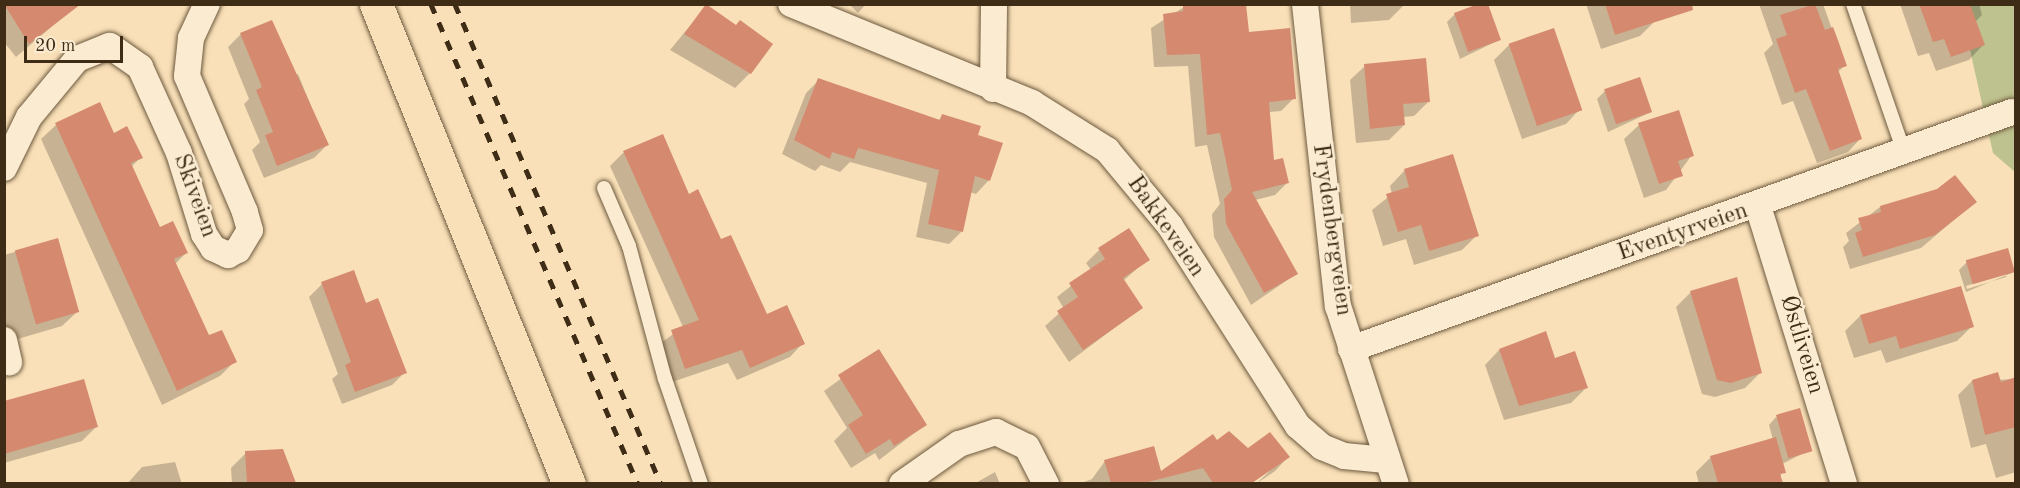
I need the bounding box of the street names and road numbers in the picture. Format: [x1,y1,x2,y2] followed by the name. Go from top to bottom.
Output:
[1305,142,1357,318] street label: Frydenbergveien
[166,150,222,242] street label: Skiveien
[1120,171,1210,283] street label: Bakkeveien
[1614,197,1752,269] street label: Eventyrveien
[1772,292,1830,398] street label: Østliveien

